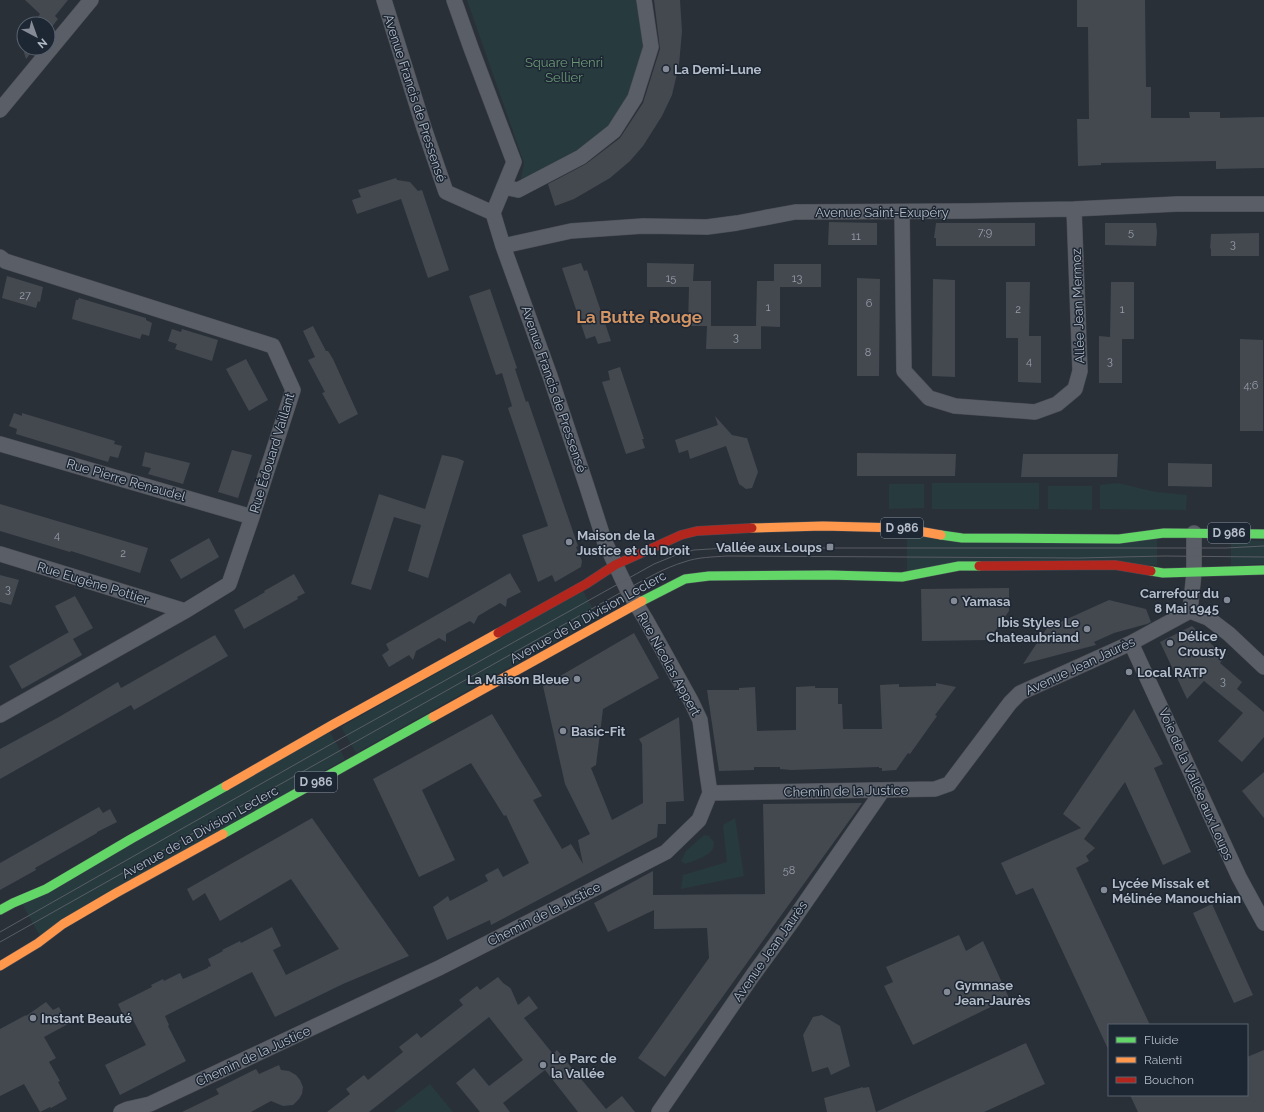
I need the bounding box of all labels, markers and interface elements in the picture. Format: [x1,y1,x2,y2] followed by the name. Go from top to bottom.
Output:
[381,12,449,184] street label: Avenue Francis de Pressensé
[16,16,56,56] north arrow
[35,36,50,51] text: N
[525,55,603,85] park label: Square Henri Sellier
[674,62,762,77] place label: La Demi-Lune
[661,64,671,74] marker: La Demi-Lune
[815,205,949,220] street label: Avenue Saint-Exupéry
[978,226,992,239] house number: 7;9
[1128,226,1134,239] house number: 5
[851,230,861,243] house number: 11
[1230,238,1236,251] house number: 3
[1068,248,1088,364] street label: Allée Jean Mermoz
[666,272,676,285] house number: 15
[792,272,802,285] house number: 13
[19,289,31,302] house number: 27
[866,297,873,310] house number: 6
[766,301,771,314] house number: 1
[1015,303,1021,316] house number: 2
[1120,303,1125,316] house number: 1
[518,304,590,475] street label: Avenue Francis de Pressensé
[576,307,702,327] district label: La Butte Rouge
[733,331,739,344] house number: 3
[865,346,871,359] house number: 8
[1026,355,1032,368] house number: 4
[1107,355,1113,368] house number: 3
[1244,379,1259,392] house number: 4;6
[247,390,298,515] street label: Rue Édouard Vaillant
[65,456,188,504] street label: Rue Pierre Renaudel
[881,518,923,538] road number: D 986
[1208,523,1250,543] road number: D 986
[577,528,690,558] place label: Maison de la Justice et du Droit
[54,529,60,542] house number: 4
[564,537,574,547] marker: Maison de la Justice et du Droit
[716,540,823,555] place label: Vallée aux Loups
[825,542,835,552] marker: Vallée aux Loups
[120,547,126,560] house number: 2
[35,559,151,607] street label: Rue Eugène Pottier
[507,568,669,666] street label: Avenue de la Division Leclerc
[5,583,11,596] house number: 3
[1140,586,1219,616] place label: Carrefour du 8 Mai 1945
[962,594,1011,609] place label: Yamasa
[1222,595,1232,605] marker: Carrefour du 8 Mai 1945
[949,596,959,606] marker: Yamasa
[634,610,704,719] street label: Rue Nicolas Appert
[986,615,1079,645] place label: Ibis Styles Le Chateaubriand
[1082,624,1092,634] marker: Ibis Styles Le Chateaubriand
[1178,629,1226,659] place label: Délice Crousty
[1023,634,1137,698] street label: Avenue Jean Jaurès
[1165,638,1175,648] marker: Délice Crousty
[1137,665,1207,680] place label: Local RATP
[1124,667,1134,677] marker: Local RATP
[467,672,569,687] place label: La Maison Bleue
[572,674,582,684] marker: La Maison Bleue
[1220,675,1226,688] house number: 3
[1156,706,1236,862] street label: Voie de la Vallée aux Loups
[571,724,626,739] place label: Basic-Fit
[558,726,568,736] marker: Basic-Fit
[295,772,337,792] road number: D 986
[784,782,909,800] street label: Chemin de la Justice
[119,783,281,881] street label: Avenue de la Division Leclerc
[783,864,795,877] house number: 58
[1112,876,1241,906] place label: Lycée Missak et Mélinée Manouchian
[485,879,603,949] street label: Chemin de la Justice
[1099,885,1109,895] marker: Lycée Missak et Mélinée Manouchian
[730,898,810,1004] street label: Avenue Jean Jaurès
[955,978,1031,1008] place label: Gymnase Jean-Jaurès
[942,987,952,997] marker: Gymnase Jean-Jaurès
[41,1011,132,1026] place label: Instant Beauté
[28,1013,38,1023] marker: Instant Beauté
[193,1023,313,1089] street label: Chemin de la Justice
[1108,1024,1248,1096] legend
[1144,1033,1179,1047] text: Fluide
[551,1051,617,1081] place label: Le Parc de la Vallée
[1144,1053,1182,1067] text: Ralenti
[538,1060,548,1070] marker: Le Parc de la Vallée
[1144,1073,1194,1087] text: Bouchon

